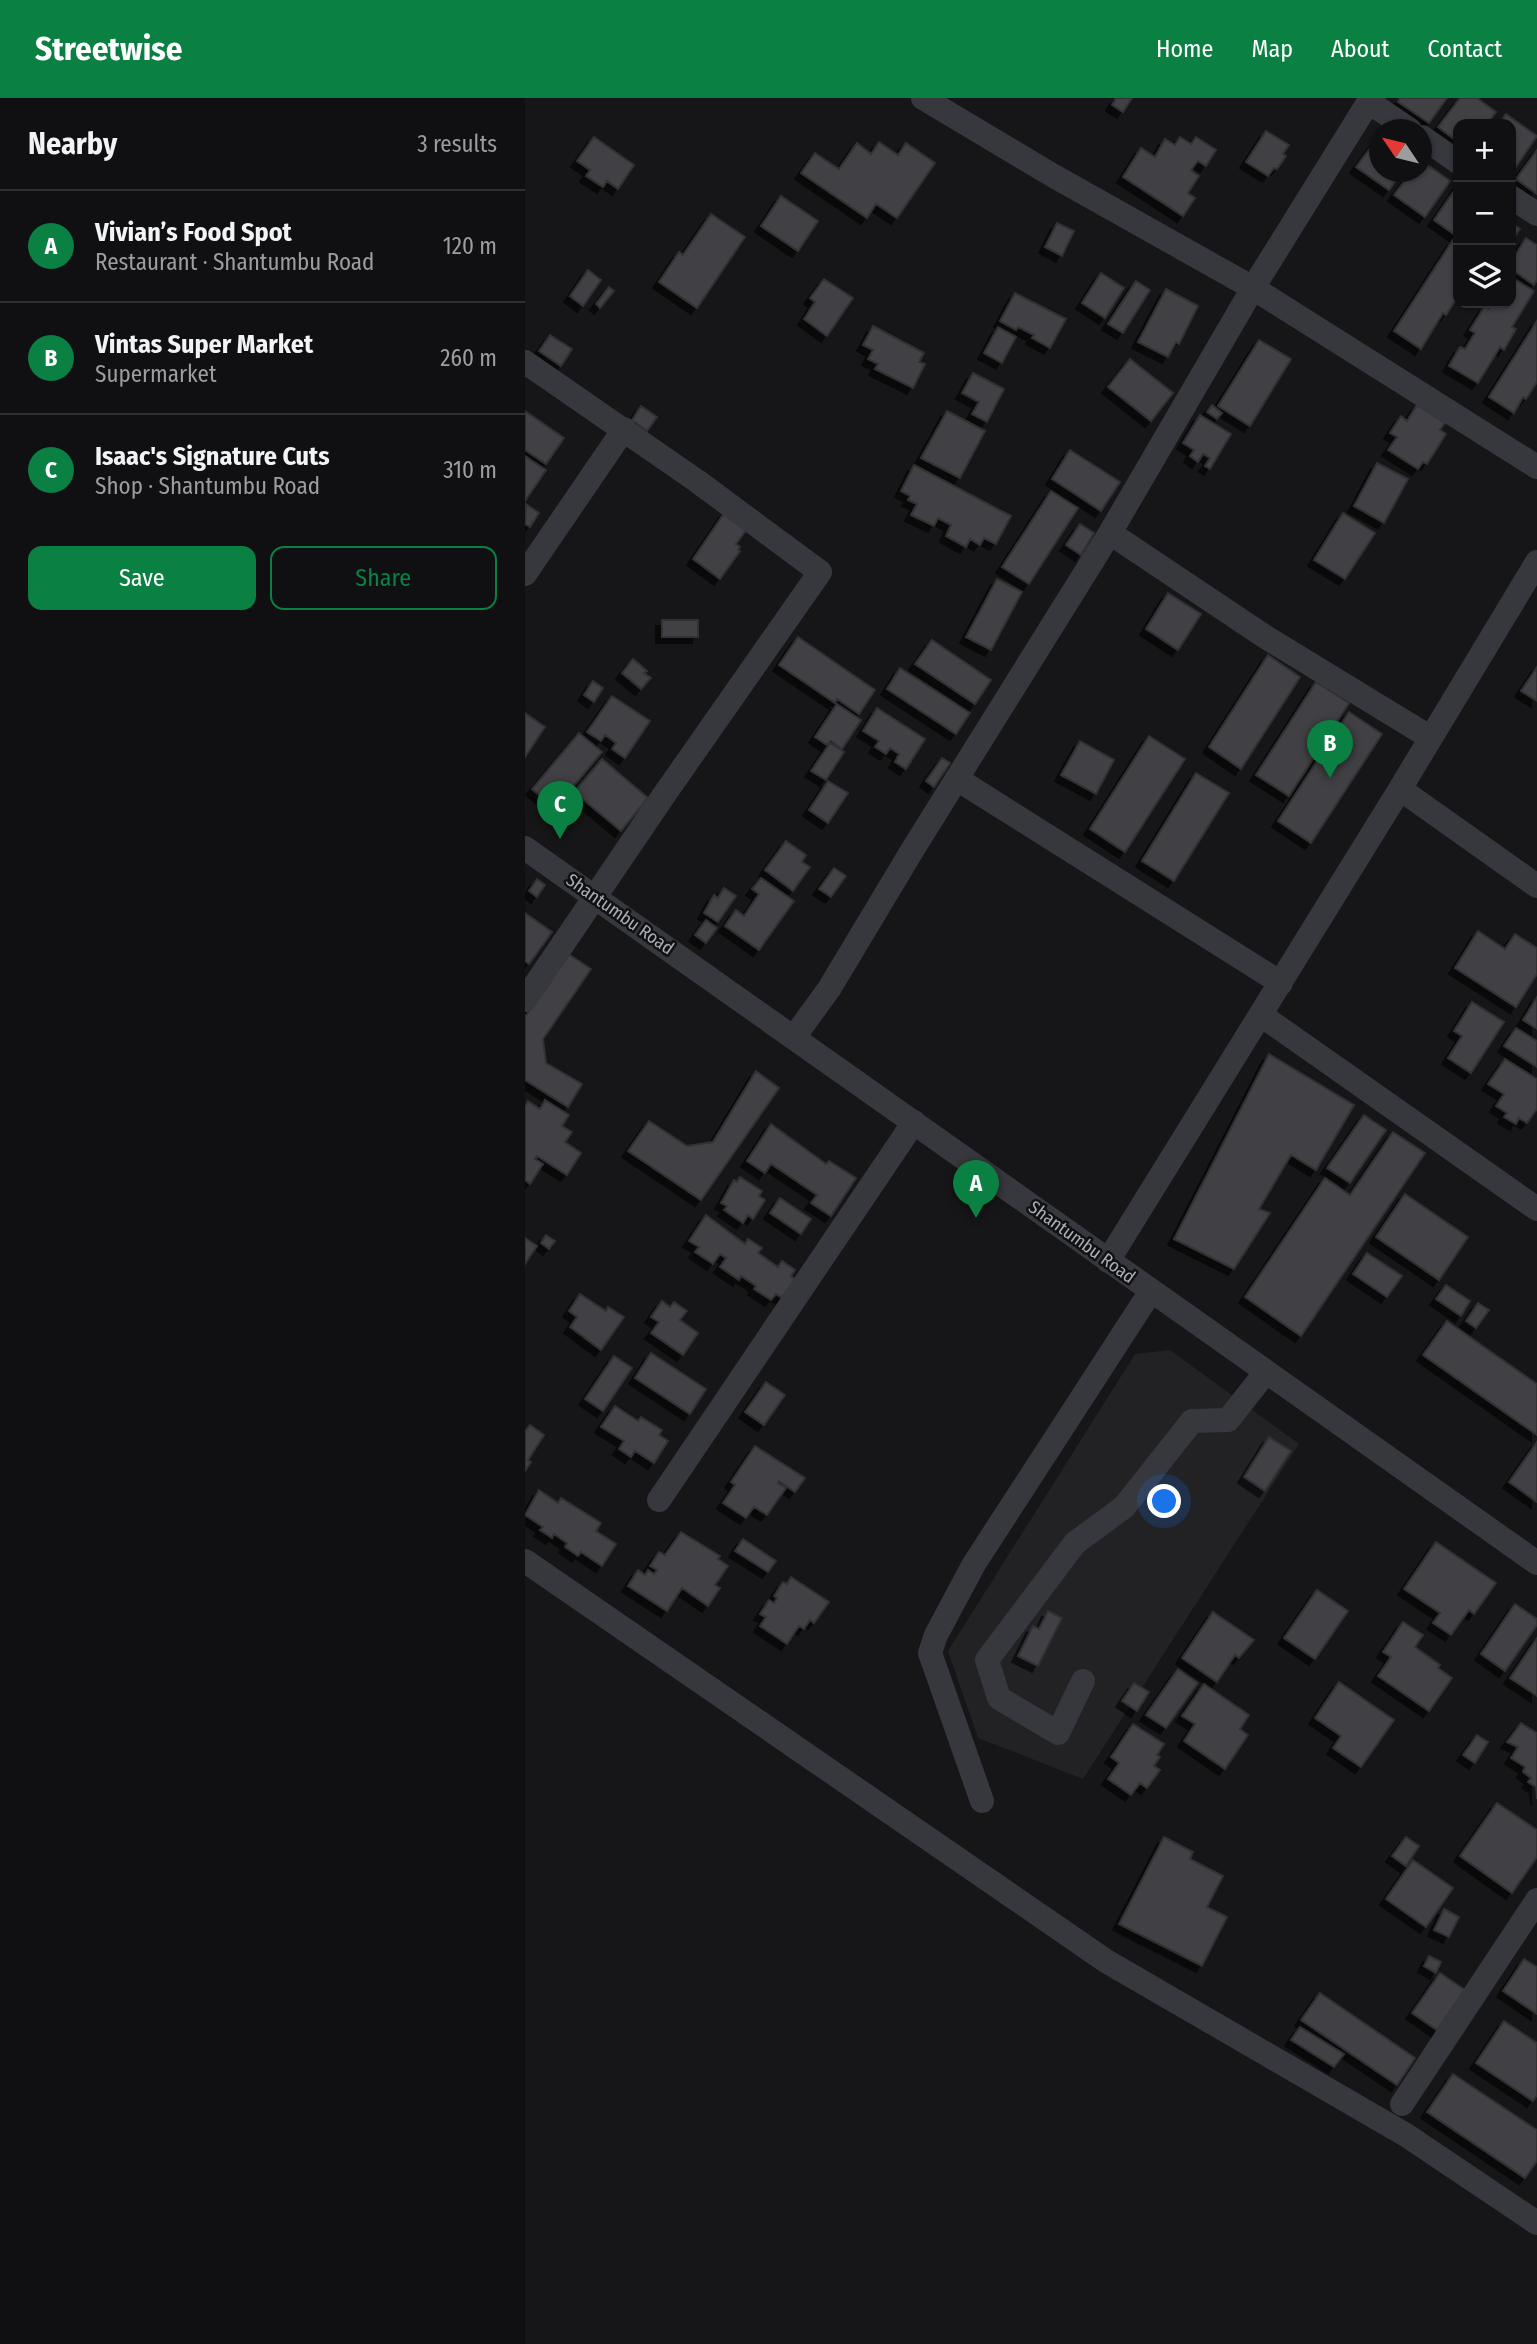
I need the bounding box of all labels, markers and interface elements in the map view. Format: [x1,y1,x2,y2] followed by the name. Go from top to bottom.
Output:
[35,29,182,69] text: Streetwise
[1156,35,1213,63] text: Home
[1251,35,1293,63] text: Map
[1331,35,1389,63] text: About
[1427,35,1502,63] text: Contact
[1369,119,1432,182] north arrow
[1453,119,1516,308] map controls
[1453,119,1516,182] button: +
[28,126,117,162] text: Nearby
[417,130,497,158] text: 3 results
[1453,182,1516,245] button: −
[95,217,292,248] text: Vivian’s Food Spot
[45,232,57,260] text: A
[443,232,497,260] text: 120 m
[1453,245,1516,308] button: layers
[95,248,374,276] text: Restaurant · Shantumbu Road
[95,329,313,360] text: Vintas Super Market
[45,344,57,372] text: B
[440,344,497,372] text: 260 m
[95,360,216,388] text: Supermarket
[95,441,330,472] text: Isaac's Signature Cuts
[45,456,57,484] text: C
[443,456,497,484] text: 310 m
[95,472,320,500] text: Shop · Shantumbu Road
[28,546,256,610] button: Save
[270,546,497,610] button: Share
[1307,720,1353,778] pin: B
[537,781,583,839] pin: C
[562,869,678,959] street label: Shantumbu Road
[953,1160,999,1218] pin: A
[1024,1196,1140,1288] street label: Shantumbu Road
[1147,1484,1181,1518] your location

